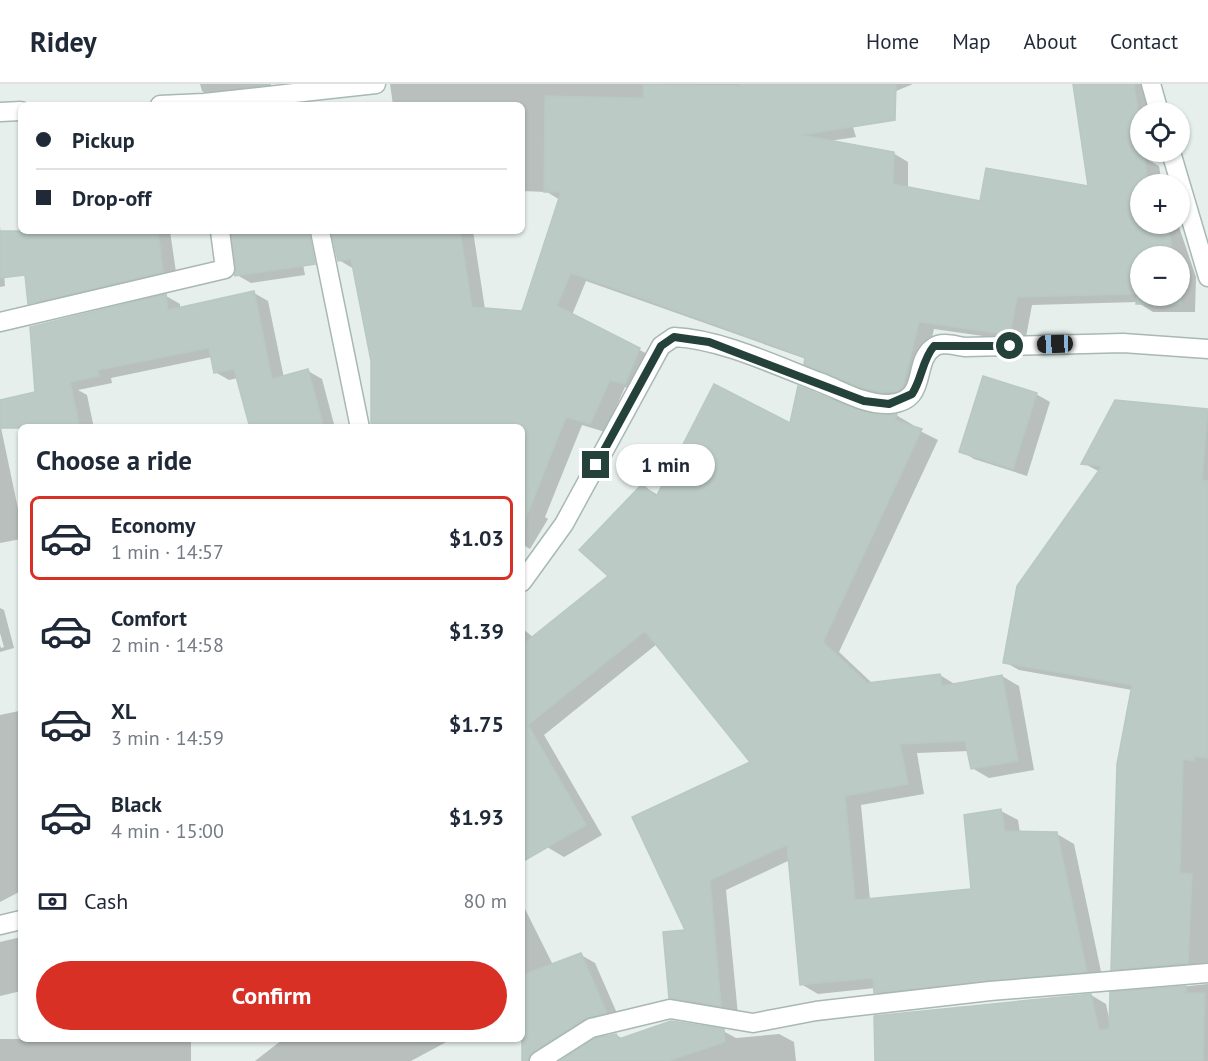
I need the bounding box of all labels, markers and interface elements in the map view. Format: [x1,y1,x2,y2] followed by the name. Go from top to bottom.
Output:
[30,23,97,60] text: Ridey
[866,28,919,55] text: Home
[952,28,991,55] text: Map
[1024,28,1077,55] text: About
[1110,28,1178,55] text: Contact
[1130,102,1190,306] map controls
[1130,102,1190,162] button: locate
[72,126,135,154] text: Pickup
[1130,174,1190,234] button: +
[72,184,151,212] text: Drop-off
[1130,246,1190,306] button: −
[996,332,1023,359] route start
[1037,334,1073,354] car
[36,443,192,477] text: Choose a ride
[617,444,716,486] callout: 1 min
[582,451,609,478] route end
[641,452,690,478] text: 1 min
[39,511,93,565] icon: car
[111,511,195,539] text: Economy
[449,524,504,552] text: $1.03
[111,539,224,565] text: 1 min · 14:57
[39,604,93,658] icon: car
[111,604,187,632] text: Comfort
[449,617,504,645] text: $1.39
[111,632,224,658] text: 2 min · 14:58
[39,697,93,751] icon: car
[111,697,136,725] text: XL
[449,710,504,738] text: $1.75
[111,725,224,751] text: 3 min · 14:59
[39,790,93,844] icon: car
[111,790,162,818] text: Black
[449,803,504,831] text: $1.93
[111,818,224,844] text: 4 min · 15:00
[36,885,69,918] icon: cash
[84,887,128,915] text: Cash
[464,888,507,914] text: 80 m
[36,961,507,1030] button: Confirm

